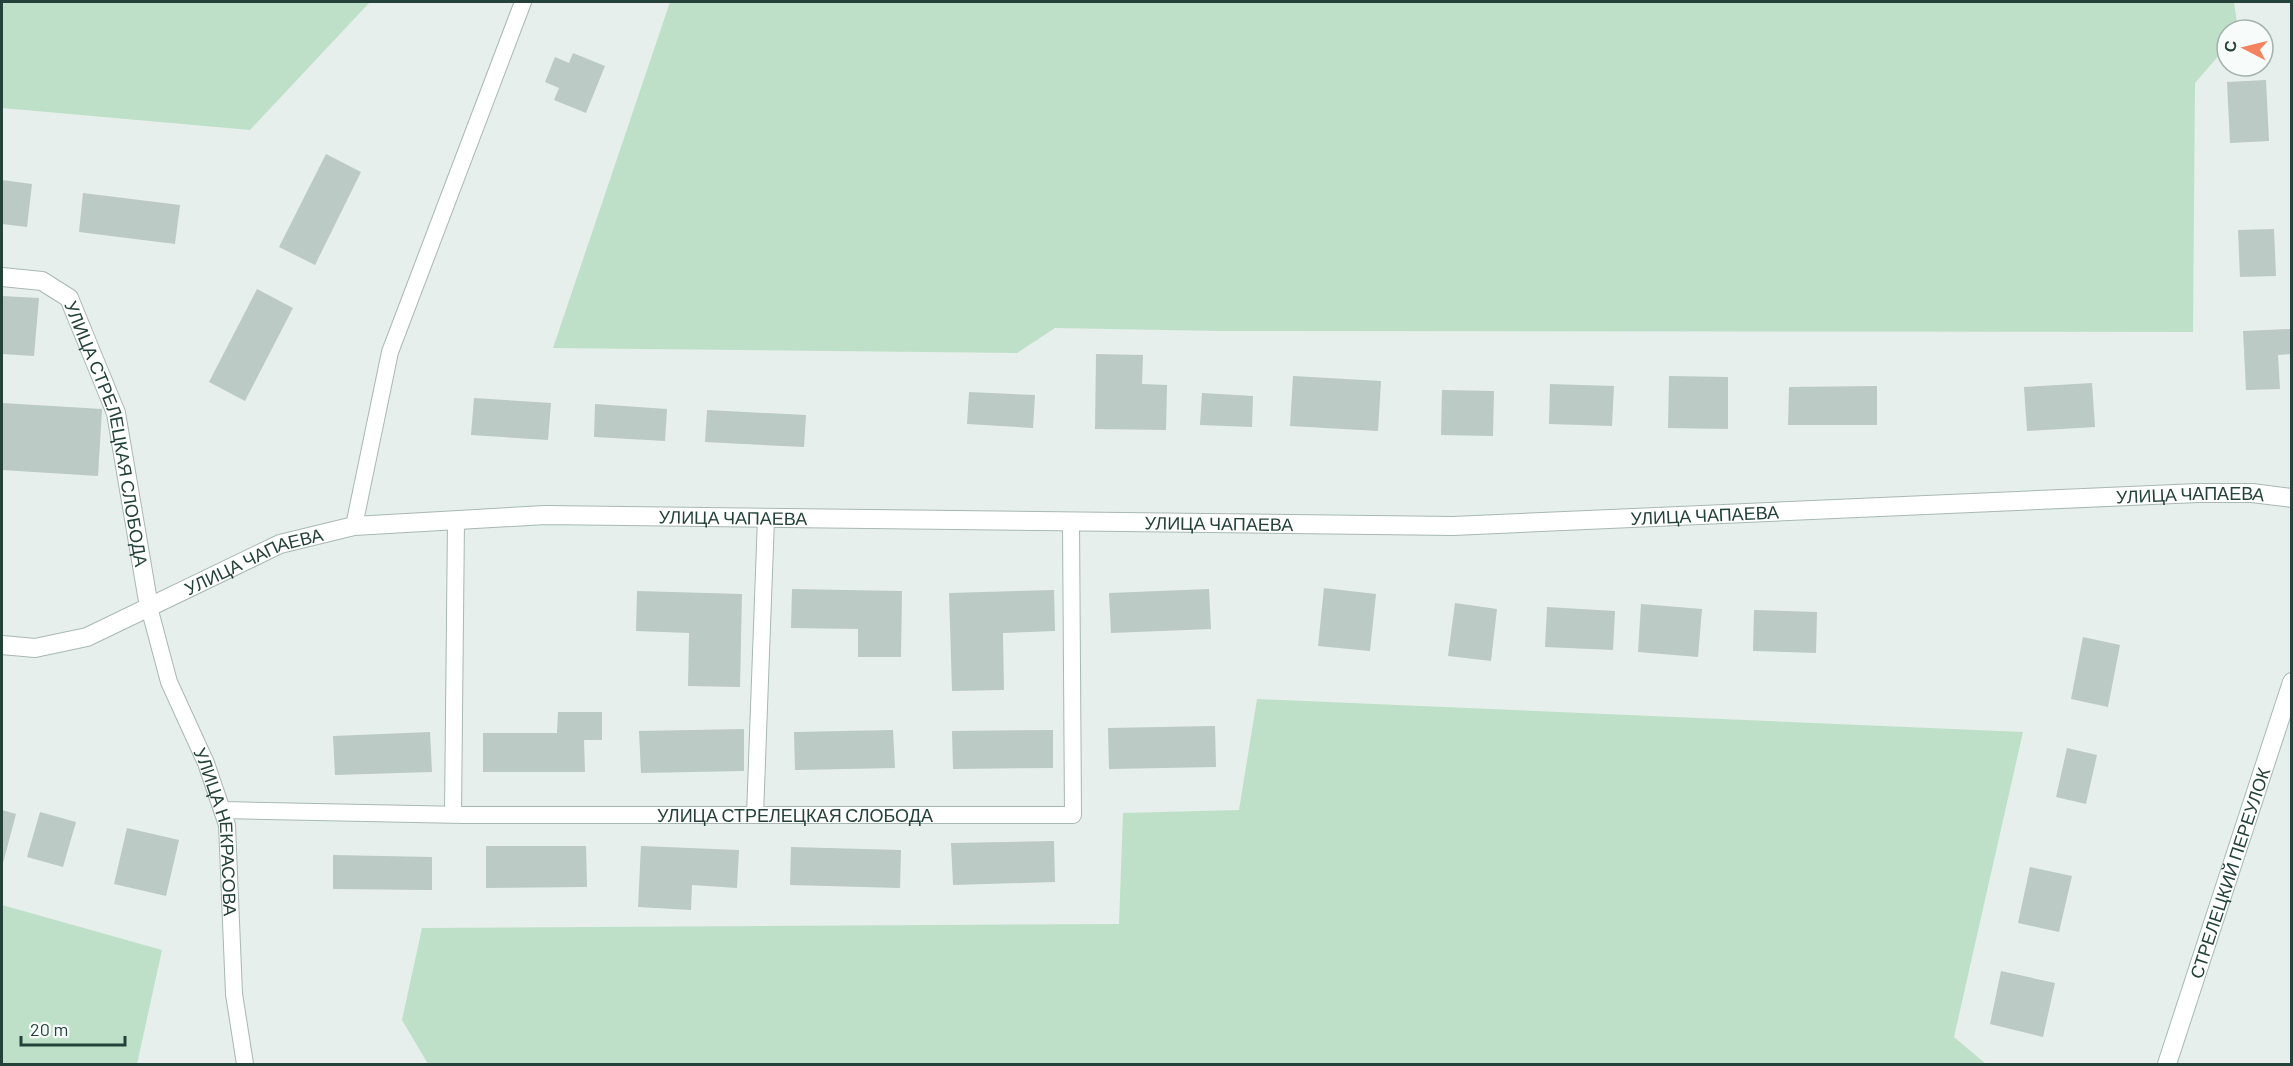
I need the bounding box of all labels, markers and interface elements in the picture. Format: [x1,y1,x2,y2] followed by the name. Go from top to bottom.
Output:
[2215,18,2275,78] north arrow
[2219,39,2240,53] text: С
[60,297,153,568] street label: УЛИЦА СТРЕЛЕЦКАЯ СЛОБОДА
[2115,482,2266,508] street label: УЛИЦА ЧАПАЕВА
[1630,501,1779,529] street label: УЛИЦА ЧАПАЕВА
[658,505,807,529] street label: УЛИЦА ЧАПАЕВА
[1144,511,1293,535] street label: УЛИЦА ЧАПАЕВА
[181,523,325,599] street label: УЛИЦА ЧАПАЕВА
[189,744,242,917] street label: УЛИЦА НЕКРАСОВА
[2185,764,2274,981] street label: СТРЕЛЕЦКИЙ ПЕРЕУЛОК
[657,804,933,826] street label: УЛИЦА СТРЕЛЕЦКАЯ СЛОБОДА
[21,1009,124,1047] scale bar
[30,1018,68,1040] text: 20 m

